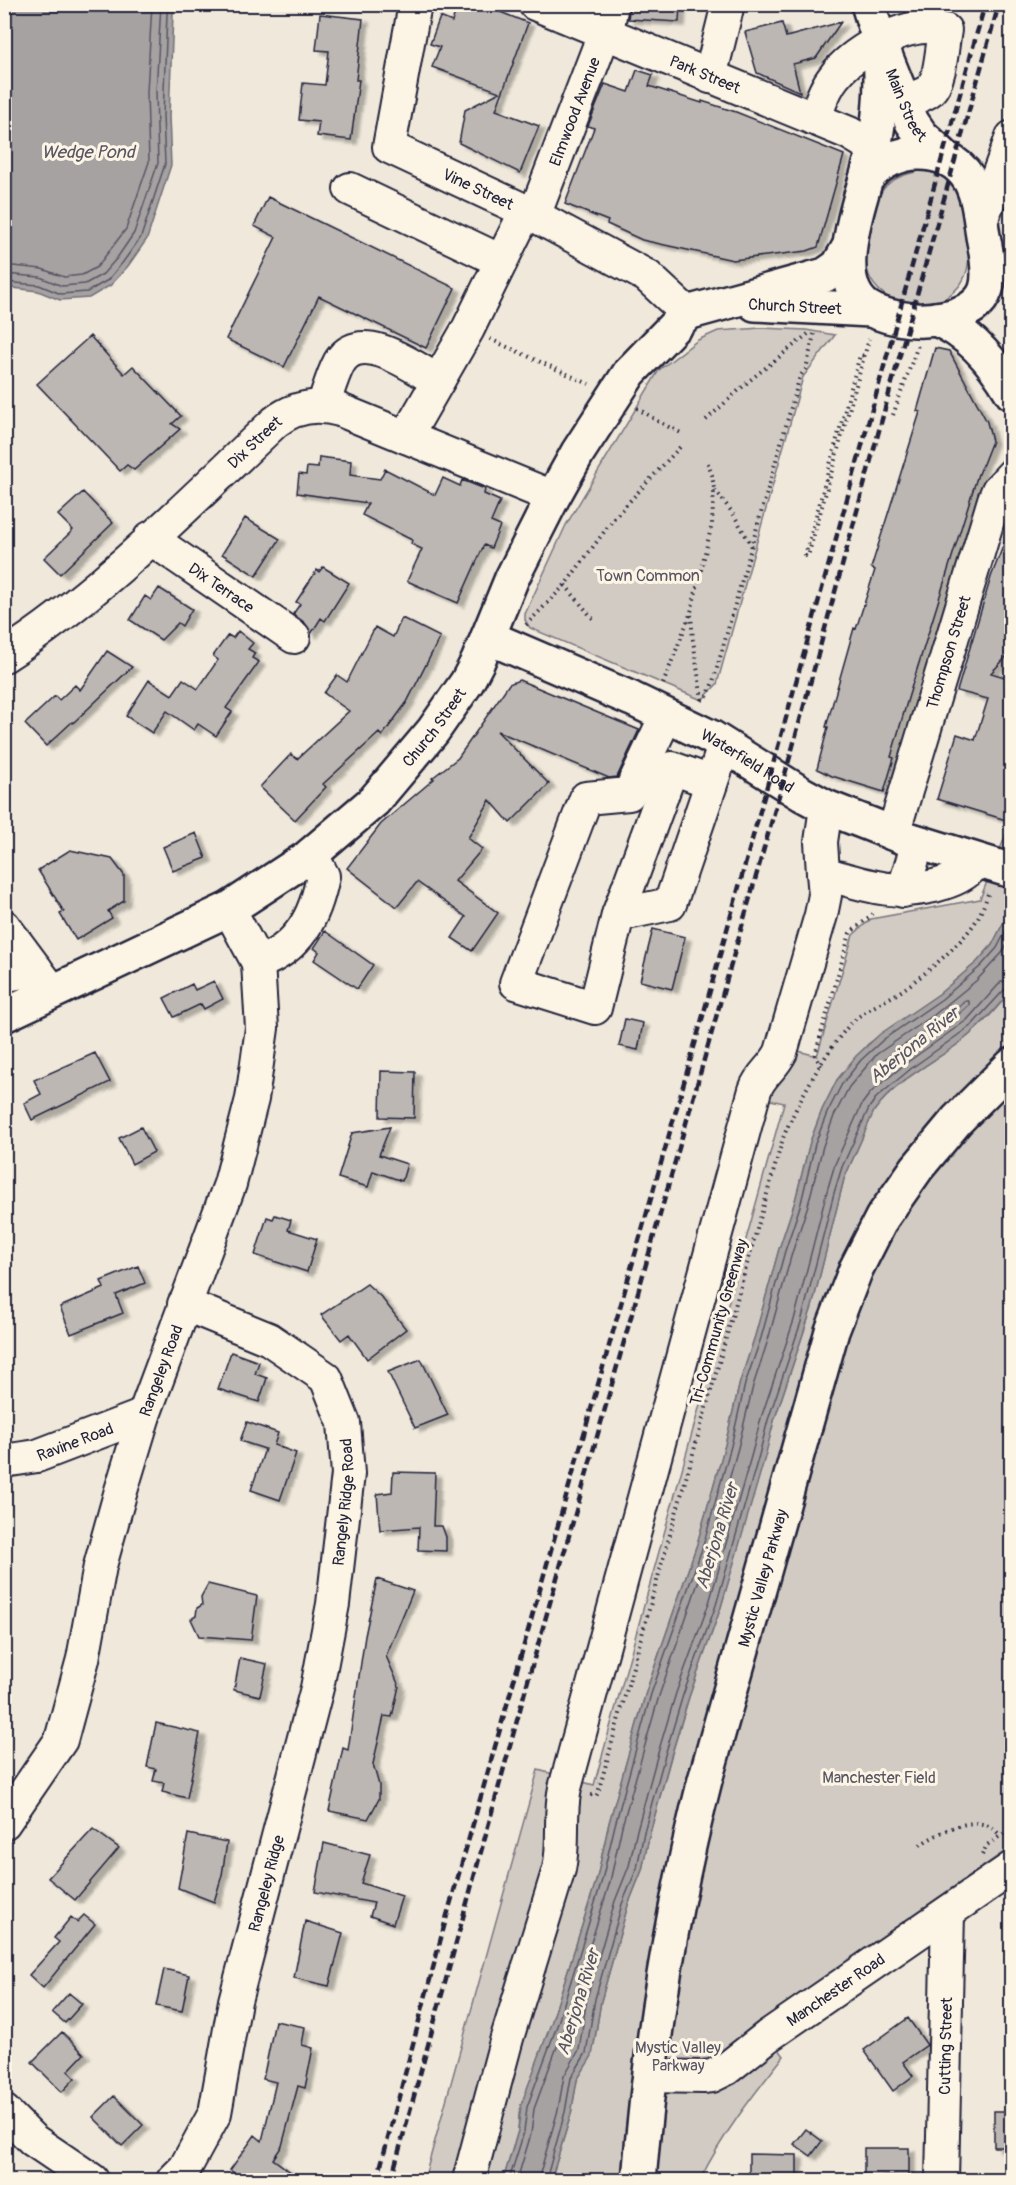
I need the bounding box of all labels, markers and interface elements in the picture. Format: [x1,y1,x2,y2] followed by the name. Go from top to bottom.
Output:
[666,51,744,99] street label: Park Street
[545,54,605,169] street label: Elmwood Avenue
[881,66,931,147] street label: Main Street
[41,141,137,164] water label: Wedge Pond
[439,164,517,215] street label: Vine Street
[748,295,843,319] street label: Church Street
[224,411,286,473] street label: Dix Street
[185,559,258,618] street label: Dix Terrace
[596,566,700,586] park label: Town Common
[922,593,976,712] street label: Thompson Street
[398,684,471,771] street label: Church Street
[698,725,798,798] street label: Waterfield Road
[865,1000,966,1089] water label: Aberjona River
[686,1236,752,1408] street label: Tri-Community Greenway
[135,1322,188,1419] street label: Rangeley Road
[34,1419,116,1466] street label: Ravine Road
[328,1438,359,1567] street label: Rangely Ridge Road
[690,1478,745,1592] water label: Aberjona River
[734,1507,792,1649] street label: Mystic Valley Parkway
[822,1768,936,1788] park label: Manchester Field
[245,1833,289,1934] street label: Rangeley Ridge
[551,1944,606,2058] water label: Aberjona River
[783,1950,889,2031] street label: Manchester Road
[935,1997,957,2095] street label: Cutting Street
[635,2038,721,2076] park label: Mystic Valley Parkway

